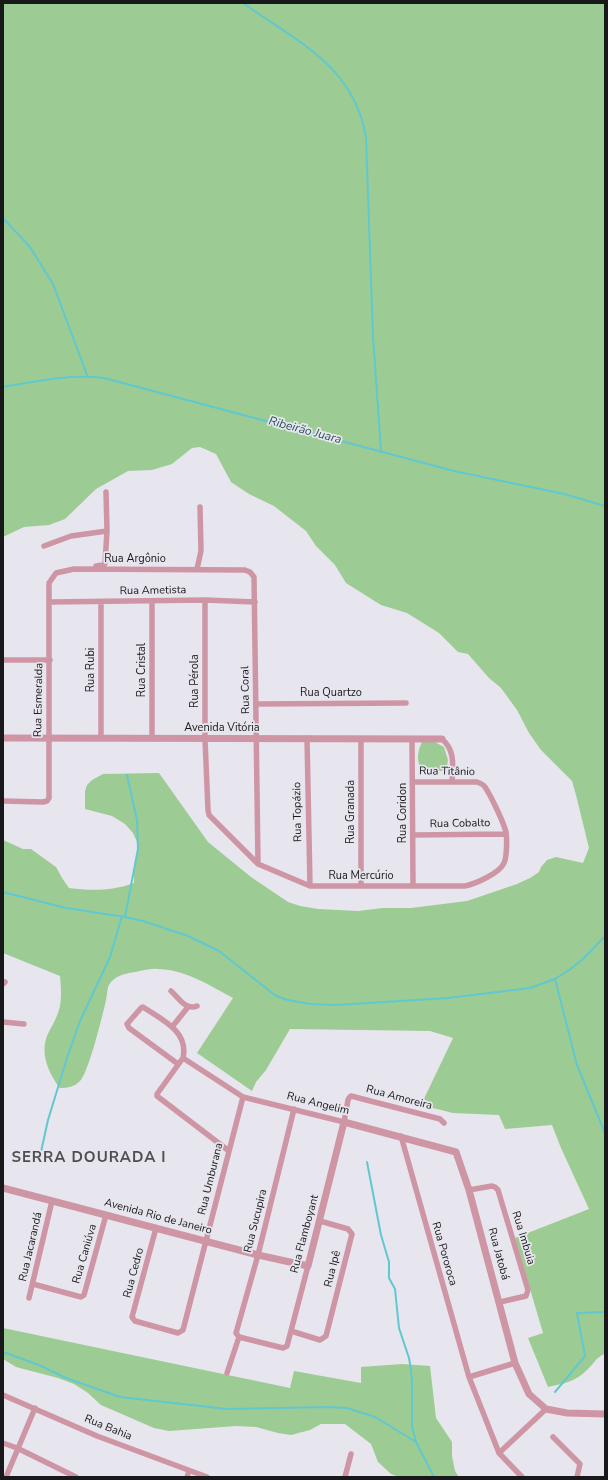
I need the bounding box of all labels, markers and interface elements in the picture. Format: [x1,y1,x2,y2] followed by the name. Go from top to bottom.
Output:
[267,414,343,448] water label: Ribeirão Juara
[104,552,166,566] street label: Rua Argônio
[119,584,187,598] street label: Rua Ametista
[135,643,149,697] street label: Rua Cristal
[84,648,98,692] street label: Rua Rubi
[188,654,202,708] street label: Rua Pérola
[32,663,46,737] street label: Rua Esmeralda
[239,666,253,714] street label: Rua Coral
[300,686,362,700] street label: Rua Quartzo
[184,721,260,735] street label: Avenida Vitória
[419,765,475,779] street label: Rua Titânio
[344,780,358,844] street label: Rua Granada
[291,782,305,842] street label: Rua Topázio
[396,783,410,843] street label: Rua Coridon
[430,817,490,831] street label: Rua Cobalto
[328,869,394,883] street label: Rua Mercúrio
[365,1083,433,1113] street label: Rua Amoreira
[285,1090,351,1118] street label: Rua Angelim
[196,1142,226,1216] street label: Rua Umburana
[11,1149,167,1167] district label: SERRA DOURADA I
[242,1188,270,1254] street label: Rua Sucupira
[288,1193,322,1275] street label: Rua Flamboyant
[103,1196,213,1238] street label: Avenida Rio de Janeiro
[509,1210,537,1266] street label: Rua Imbuia
[17,1211,45,1283] street label: Rua Jacarandá
[429,1221,459,1287] street label: Rua Pororoca
[70,1223,100,1285] street label: Rua Caniúva
[485,1226,511,1282] street label: Rua Jatobá
[121,1246,147,1300] street label: Rua Cedro
[322,1249,344,1289] street label: Rua Ipê
[82,1412,134,1444] street label: Rua Bahia

